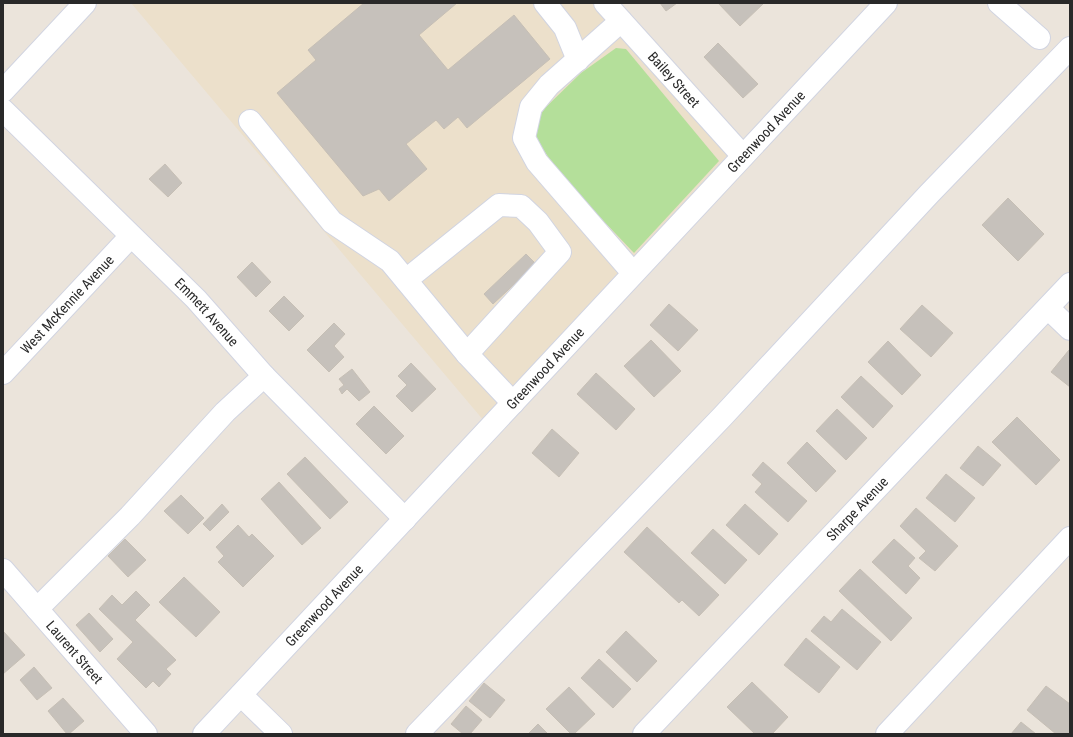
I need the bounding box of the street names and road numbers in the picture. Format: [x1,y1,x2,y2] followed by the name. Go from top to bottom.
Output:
[645,48,703,111] street label: Bailey Street
[724,87,808,176] street label: Greenwood Avenue
[17,251,117,357] street label: West McKennie Avenue
[172,275,242,350] street label: Emmett Avenue
[503,324,587,413] street label: Greenwood Avenue
[823,473,891,544] street label: Sharpe Avenue
[282,561,366,650] street label: Greenwood Avenue
[43,618,106,687] street label: Laurent Street

